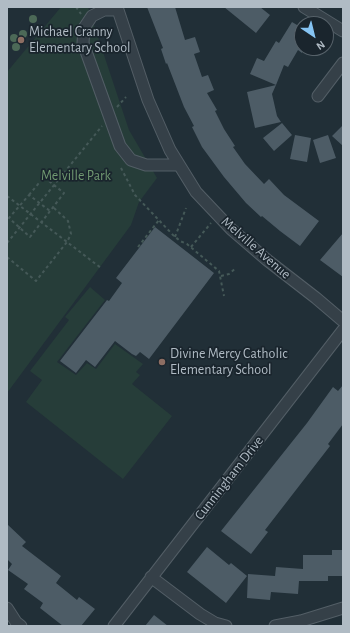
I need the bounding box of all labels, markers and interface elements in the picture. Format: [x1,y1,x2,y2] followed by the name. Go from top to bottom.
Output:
[294,16,334,56] north arrow
[29,24,130,56] place label: Michael Cranny Elementary School
[16,35,26,45] marker: Michael Cranny Elementary School
[314,39,327,52] text: N
[41,168,111,184] park label: Melville Park
[218,213,294,283] street label: Melville Avenue
[170,346,288,378] place label: Divine Mercy Catholic Elementary School
[157,357,167,367] marker: Divine Mercy Catholic Elementary School
[191,433,267,523] street label: Cunningham Drive

